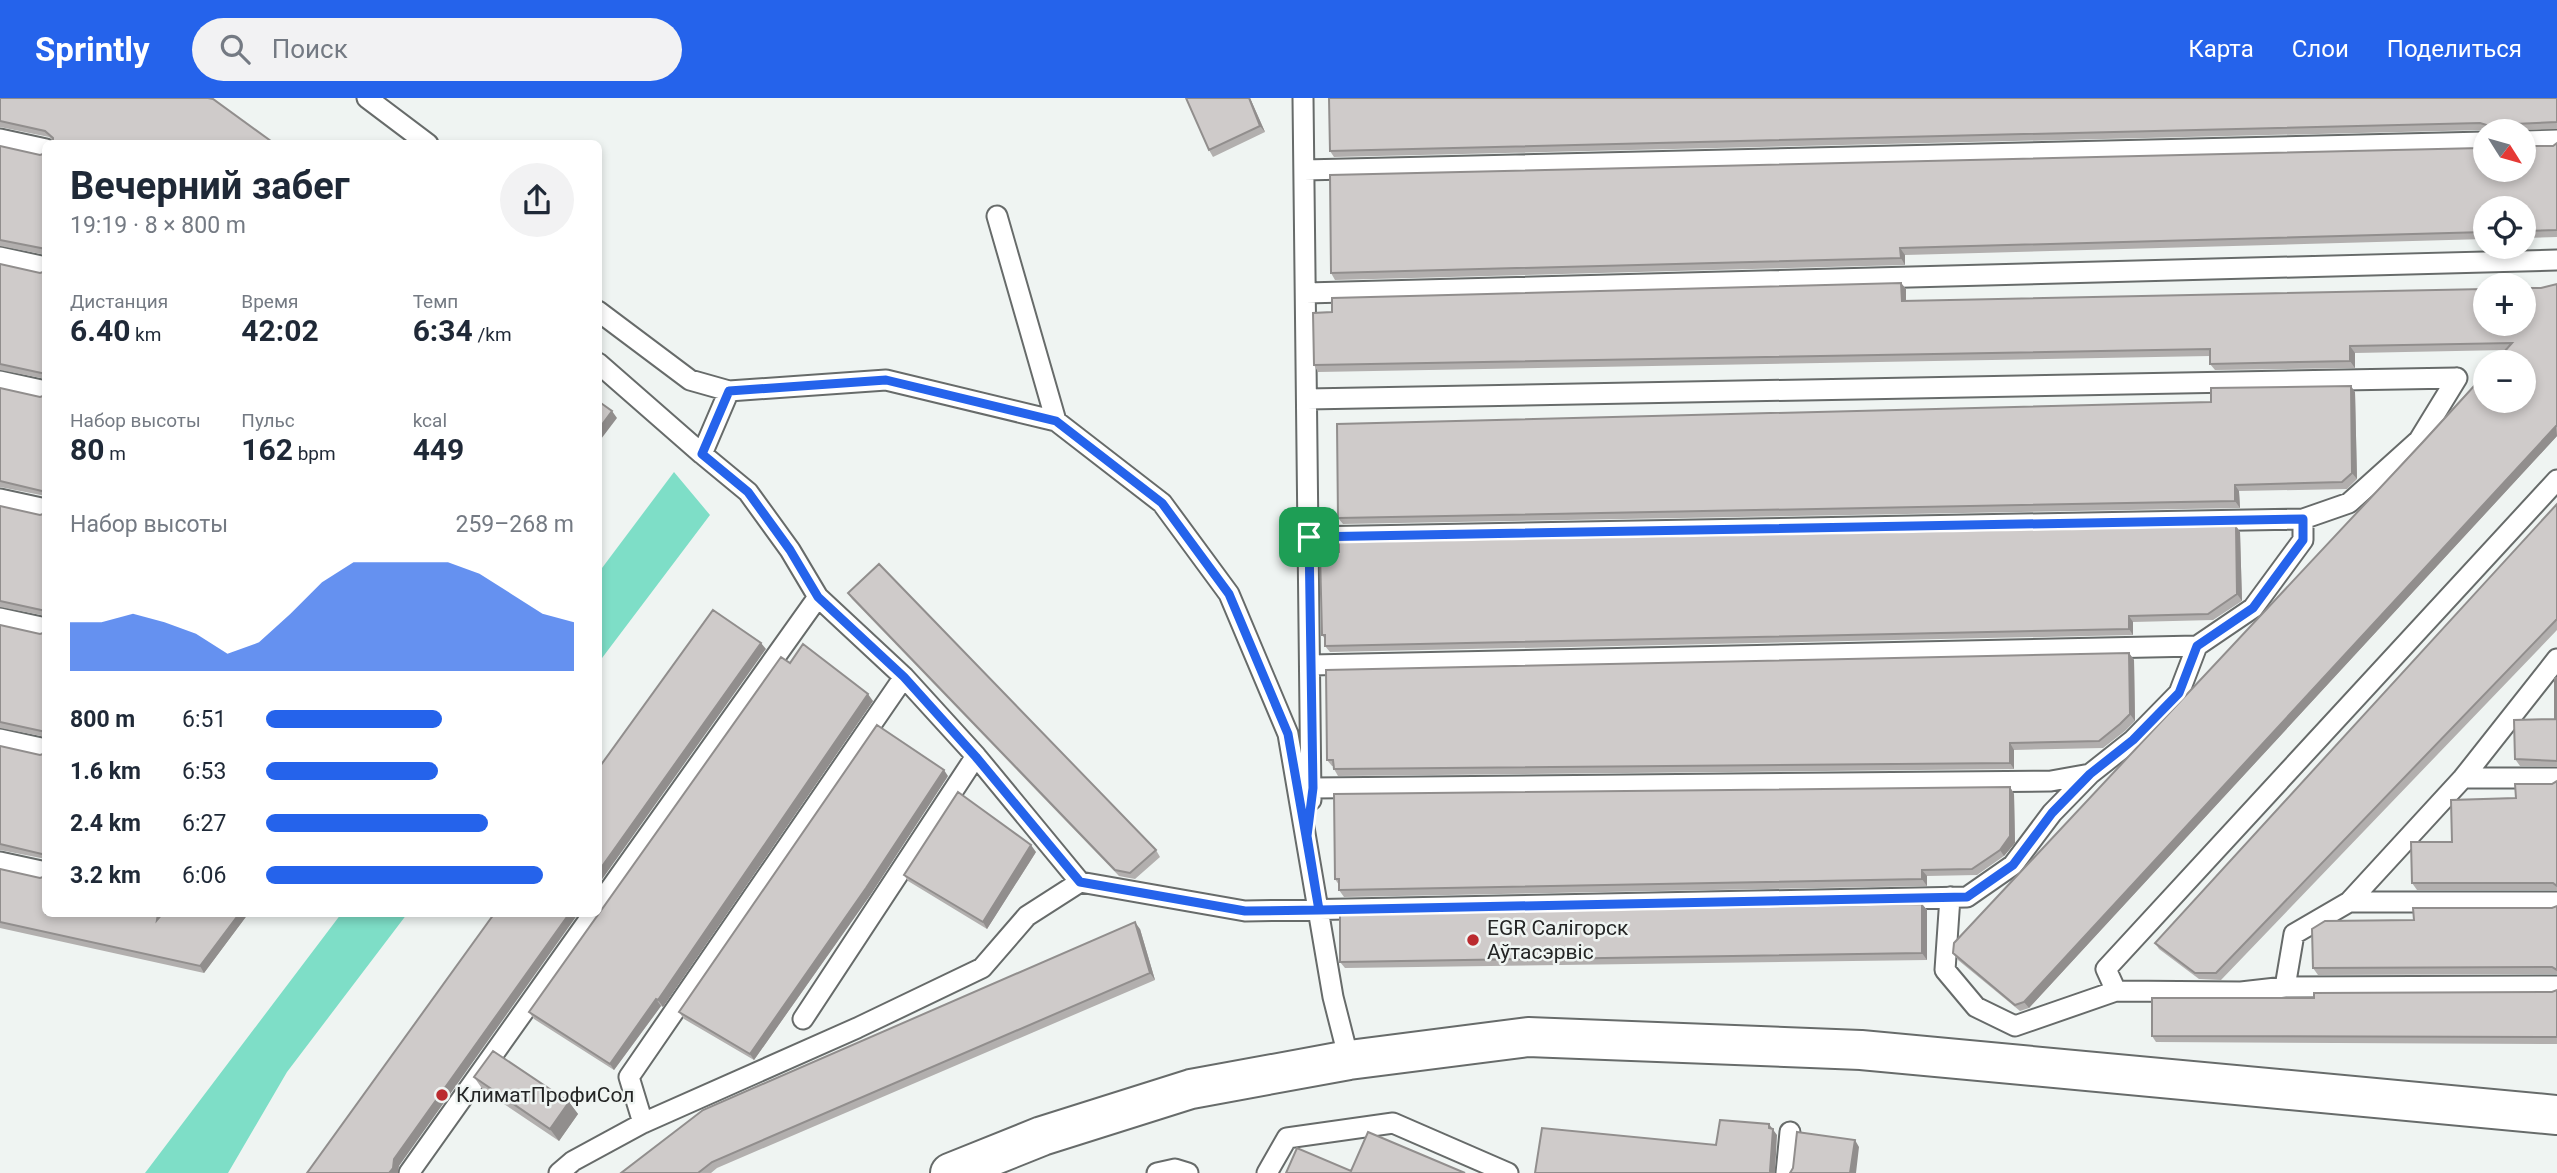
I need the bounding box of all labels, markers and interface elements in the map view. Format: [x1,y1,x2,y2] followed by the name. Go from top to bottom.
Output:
[192,18,682,81] search box
[35,30,150,69] text: Sprintly
[216,30,254,68] icon: search
[272,34,348,64] text: Поиск
[2188,35,2254,63] text: Карта
[2292,35,2349,63] text: Слои
[2387,35,2522,63] text: Поделиться
[2473,119,2536,182] north arrow
[2473,119,2536,413] map controls
[500,163,574,237] button: share
[70,164,350,208] text: Вечерний забег
[2473,196,2536,259] button: locate
[70,212,246,239] text: 19:19 · 8 × 800 m
[2473,273,2536,336] button: +
[70,290,168,313] text: Дистанция
[241,290,298,313] text: Время
[413,290,458,313] text: Темп
[70,313,130,348] text: 6.40
[241,313,319,348] text: 42:02
[413,313,473,348] text: 6:34
[130,323,161,346] text: km
[473,323,512,346] text: /km
[2473,350,2536,413] button: −
[70,409,201,432] text: Набор высоты
[241,409,295,432] text: Пульс
[413,409,447,432] text: kcal
[70,432,104,467] text: 80
[241,432,293,467] text: 162
[413,432,464,467] text: 449
[104,442,126,465] text: m
[293,442,336,465] text: bpm
[1279,507,1339,567] pin
[70,511,228,538] text: Набор высоты
[455,511,574,538] text: 259–268 m
[1290,518,1328,556] icon: arrive
[70,706,135,733] text: 800 m
[182,706,226,733] text: 6:51
[70,758,141,785] text: 1.6 km
[182,758,226,785] text: 6:53
[70,810,141,837] text: 2.4 km
[182,810,226,837] text: 6:27
[70,862,141,889] text: 3.2 km
[182,862,226,889] text: 6:06
[1487,916,1629,964] place label: EGR Салігорск Аўтасэрвіс
[1465,932,1481,948] marker: EGR Салігорск Аўтасэрвіс
[456,1083,634,1107] place label: КлиматПрофиСол
[434,1087,450,1103] marker: КлиматПрофиСол

